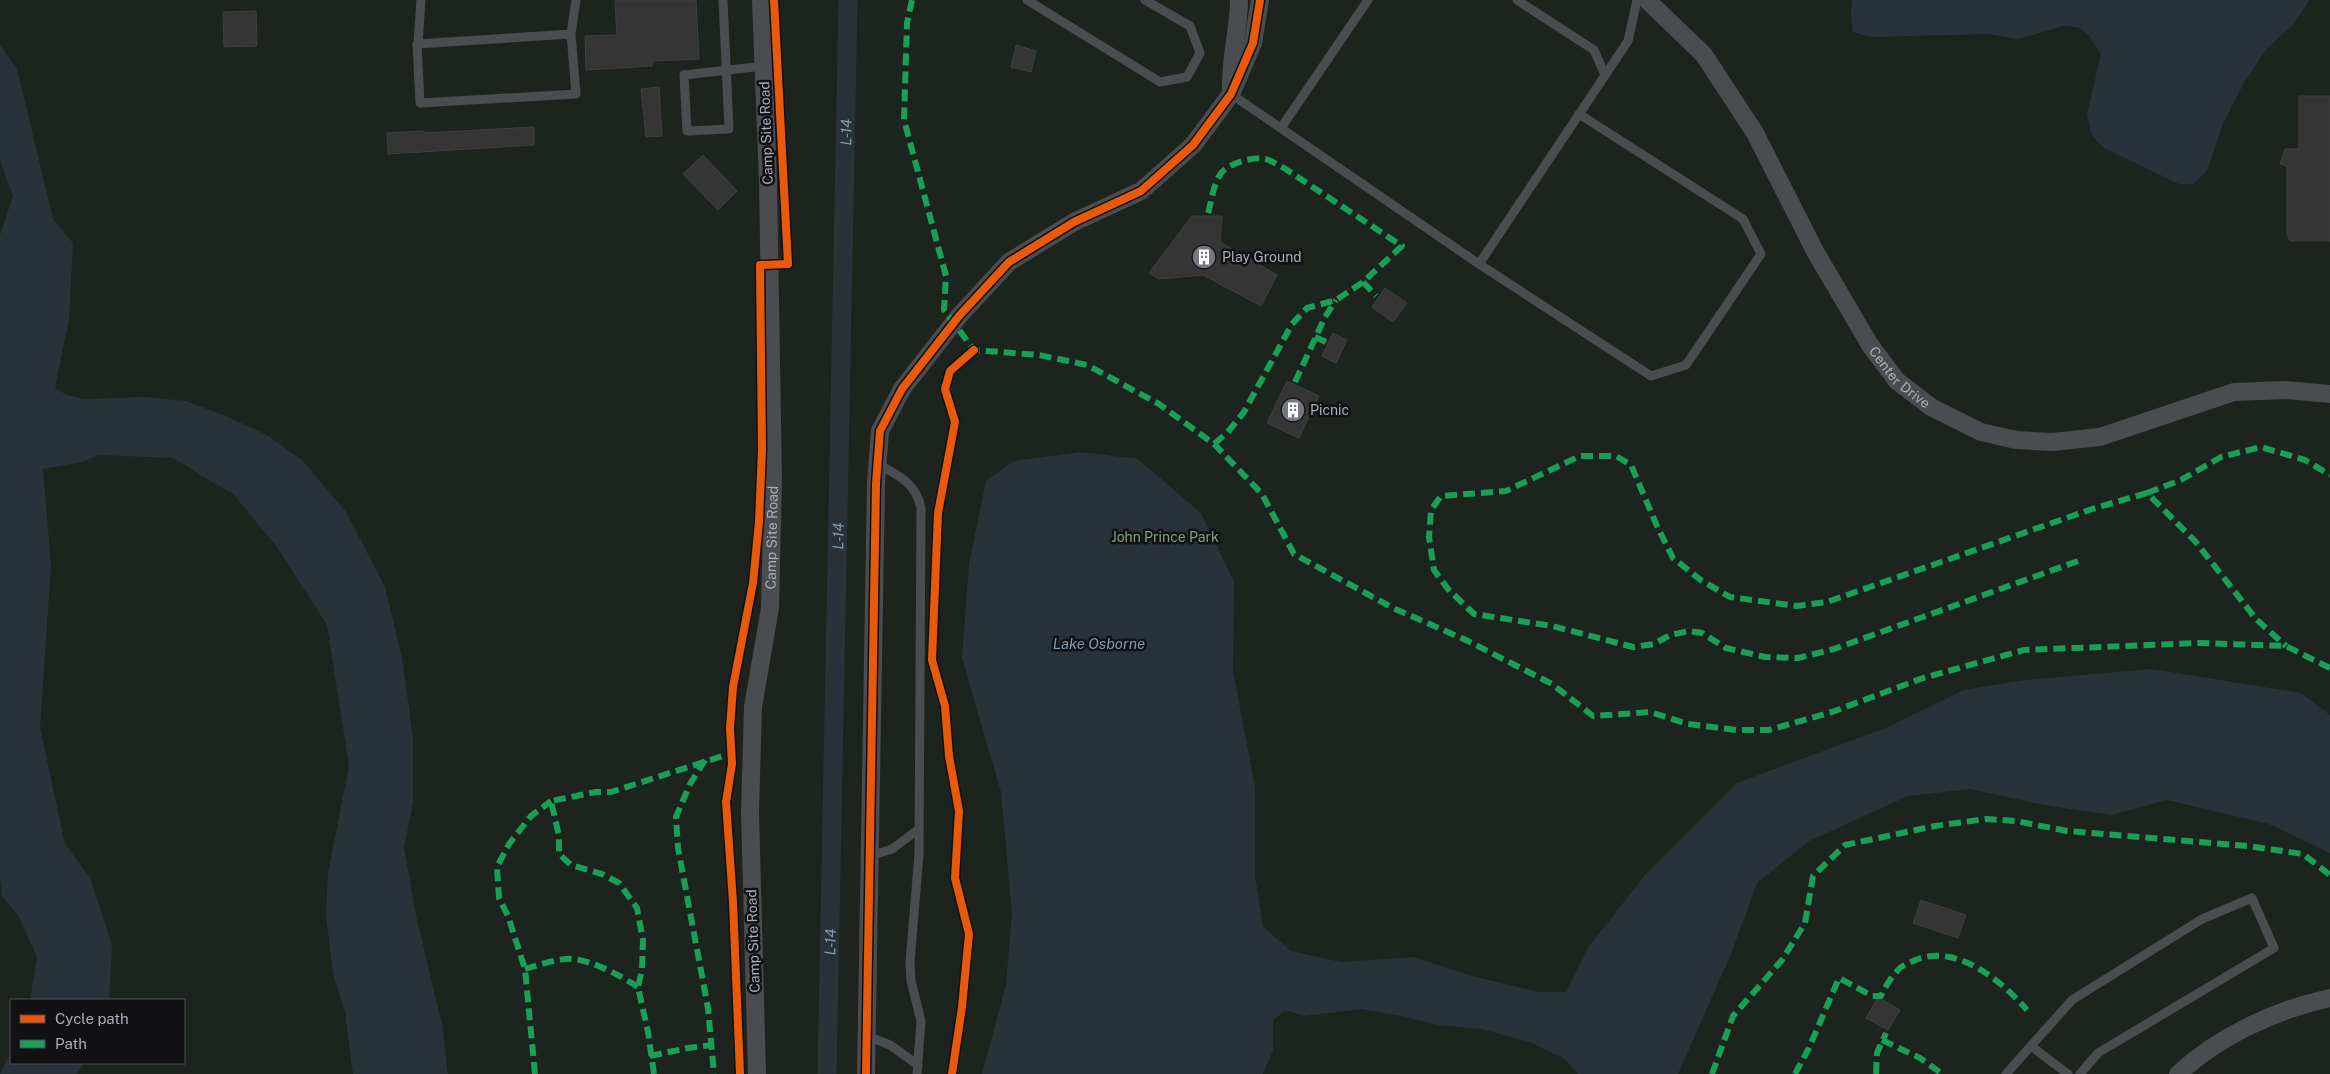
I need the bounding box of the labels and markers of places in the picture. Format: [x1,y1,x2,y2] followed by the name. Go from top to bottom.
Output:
[1191,244,1217,270] building icon: Play Ground
[1222,249,1302,265] place label: Play Ground
[1280,397,1306,423] building icon: Picnic
[1310,402,1349,418] place label: Picnic

